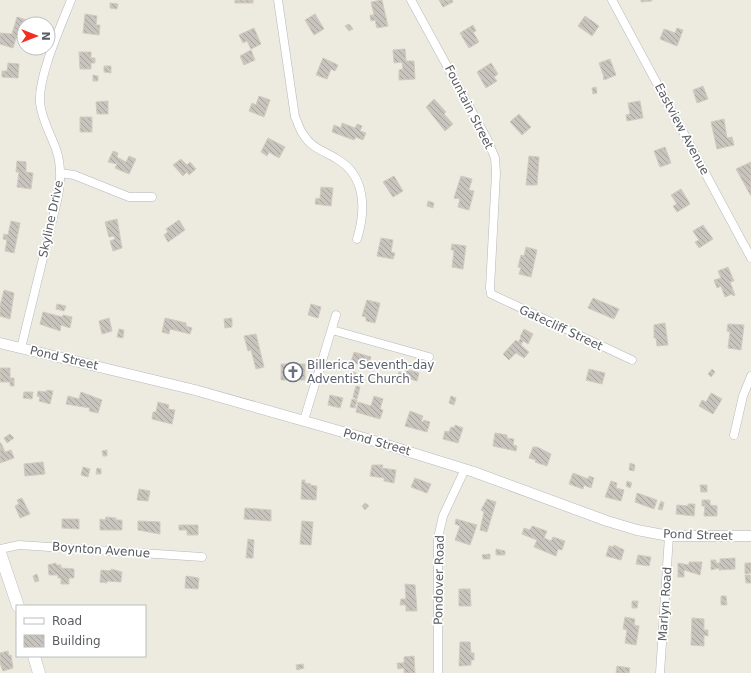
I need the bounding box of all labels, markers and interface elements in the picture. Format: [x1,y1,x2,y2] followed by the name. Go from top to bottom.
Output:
[16,16,56,56] north arrow
[39,31,52,41] text: N
[442,63,496,152] street label: Fountain Street
[652,81,712,177] street label: Eastview Avenue
[36,179,66,259] street label: Skyline Drive
[517,303,605,354] street label: Gatecliff Street
[28,343,100,373] street label: Pond Street
[307,358,434,386] place label: Billerica Seventh-day Adventist Church
[282,361,304,383] church icon: Billerica Seventh-day Adventist Church
[342,426,413,458] street label: Pond Street
[663,527,733,543] street label: Pond Street
[431,535,447,625] street label: Pondover Road
[51,540,151,560] street label: Boynton Avenue
[655,566,675,642] street label: Marlyn Road
[16,605,146,657] legend
[52,614,82,628] text: Road
[52,634,101,648] text: Building

